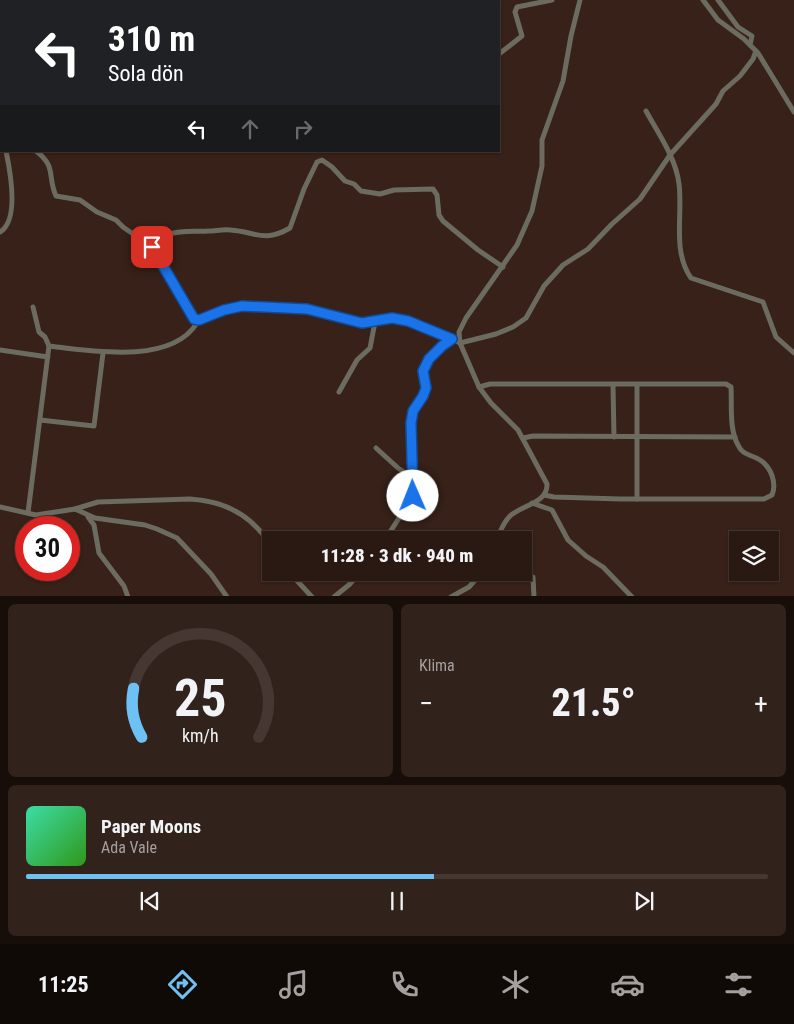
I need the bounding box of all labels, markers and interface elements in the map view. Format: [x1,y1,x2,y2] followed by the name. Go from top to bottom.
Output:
[108,19,195,60] text: 310 m
[25,20,90,85] icon: left
[108,61,184,86] text: Sola dön
[183,115,211,143] icon: left
[236,115,264,143] icon: ahead
[289,115,317,143] icon: right
[131,226,173,268] pin
[138,233,166,261] icon: arrive
[386,469,438,521] position arrow
[15,516,80,581] speed limit sign: 30
[729,531,779,581] map controls
[729,531,779,581] button: layers
[321,544,473,567] text: 11:28 · 3 dk · 940 m
[419,656,455,675] text: Klima
[174,668,227,729] text: 25
[551,681,636,725] text: 21.5°
[419,687,433,720] text: −
[754,687,768,720] text: +
[182,725,219,746] text: km/h
[101,815,201,838] text: Paper Moons
[101,838,157,857] text: Ada Vale
[136,887,164,915] icon: previous
[383,887,411,915] icon: pause
[630,887,658,915] icon: next
[165,967,200,1002] icon: directions
[276,967,311,1002] icon: music
[387,967,422,1002] icon: phone
[498,967,533,1002] icon: climate
[610,967,645,1002] icon: car
[721,967,756,1002] icon: filters
[38,972,89,997] text: 11:25

